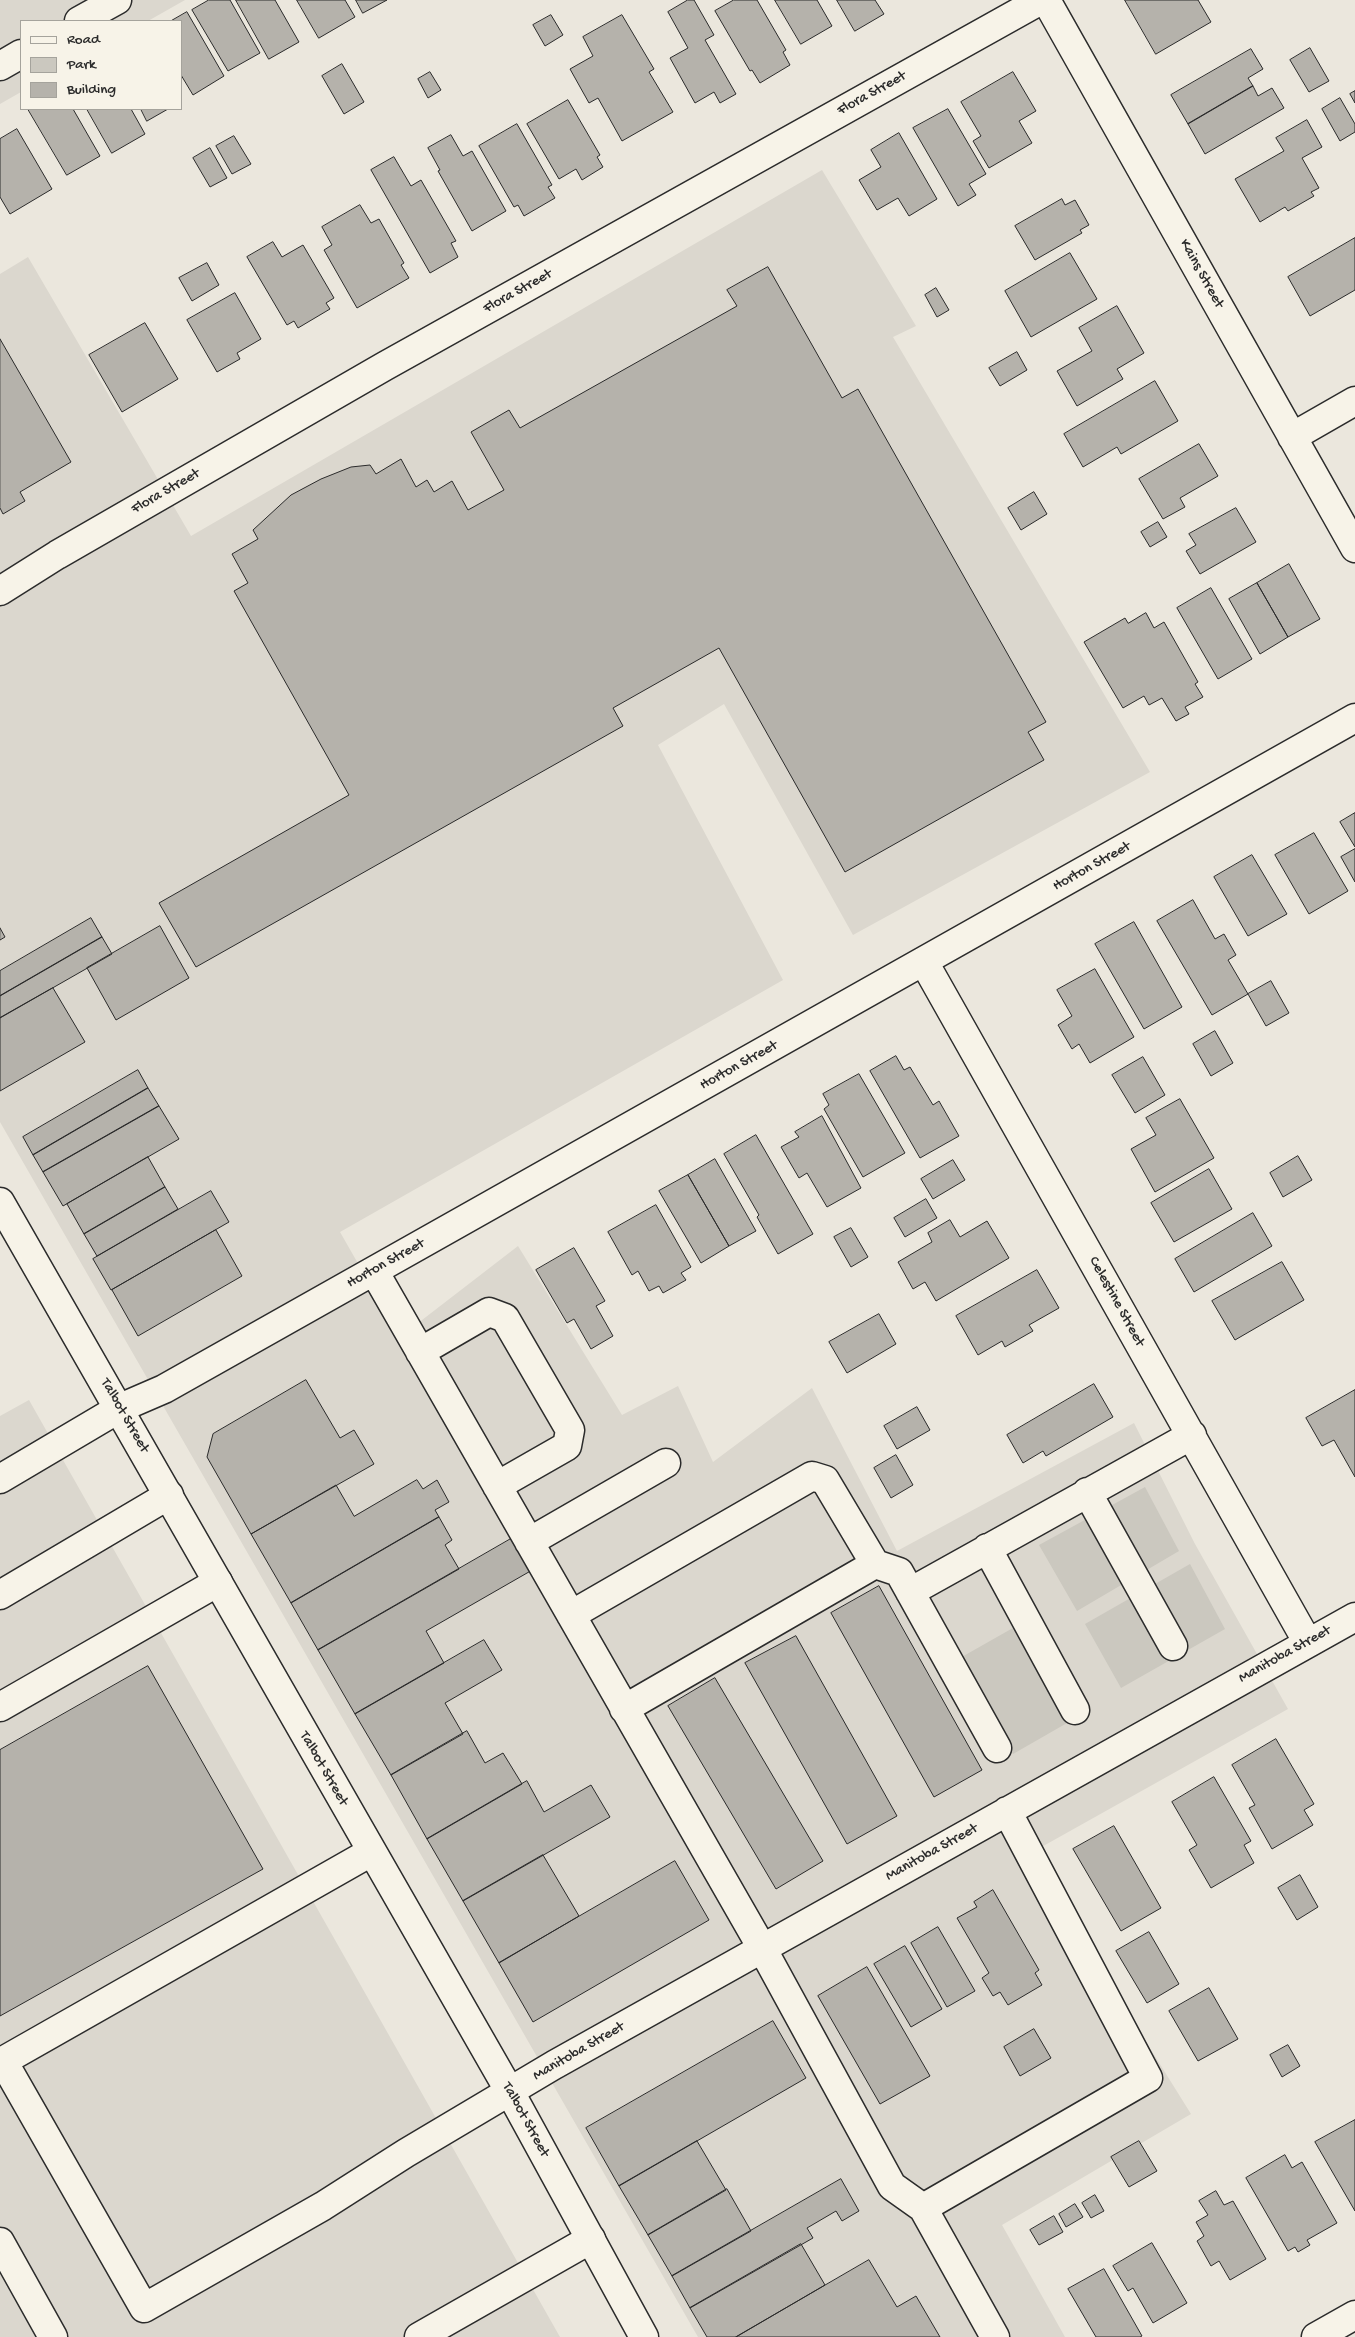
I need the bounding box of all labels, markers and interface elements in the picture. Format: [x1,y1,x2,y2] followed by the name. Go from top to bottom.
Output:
[20,20,182,110] legend
[67,31,100,49] text: Road
[67,56,96,74] text: Park
[834,68,910,120] street label: Flora Street
[67,81,116,99] text: Building
[1175,236,1227,312] street label: Kains Street
[480,266,556,318] street label: Flora Street
[129,465,203,519] street label: Flora Street
[1050,838,1134,896] street label: Horton Street
[697,1037,781,1095] street label: Horton Street
[344,1235,428,1293] street label: Horton Street
[1084,1254,1148,1350] street label: Celestine Street
[96,1376,152,1456] street label: Talbot Street
[1236,1622,1334,1688] street label: Manitoba Street
[295,1729,351,1809] street label: Talbot Street
[883,1820,981,1886] street label: Manitoba Street
[530,2019,628,2085] street label: Manitoba Street
[497,2079,553,2161] street label: Talbot Street

